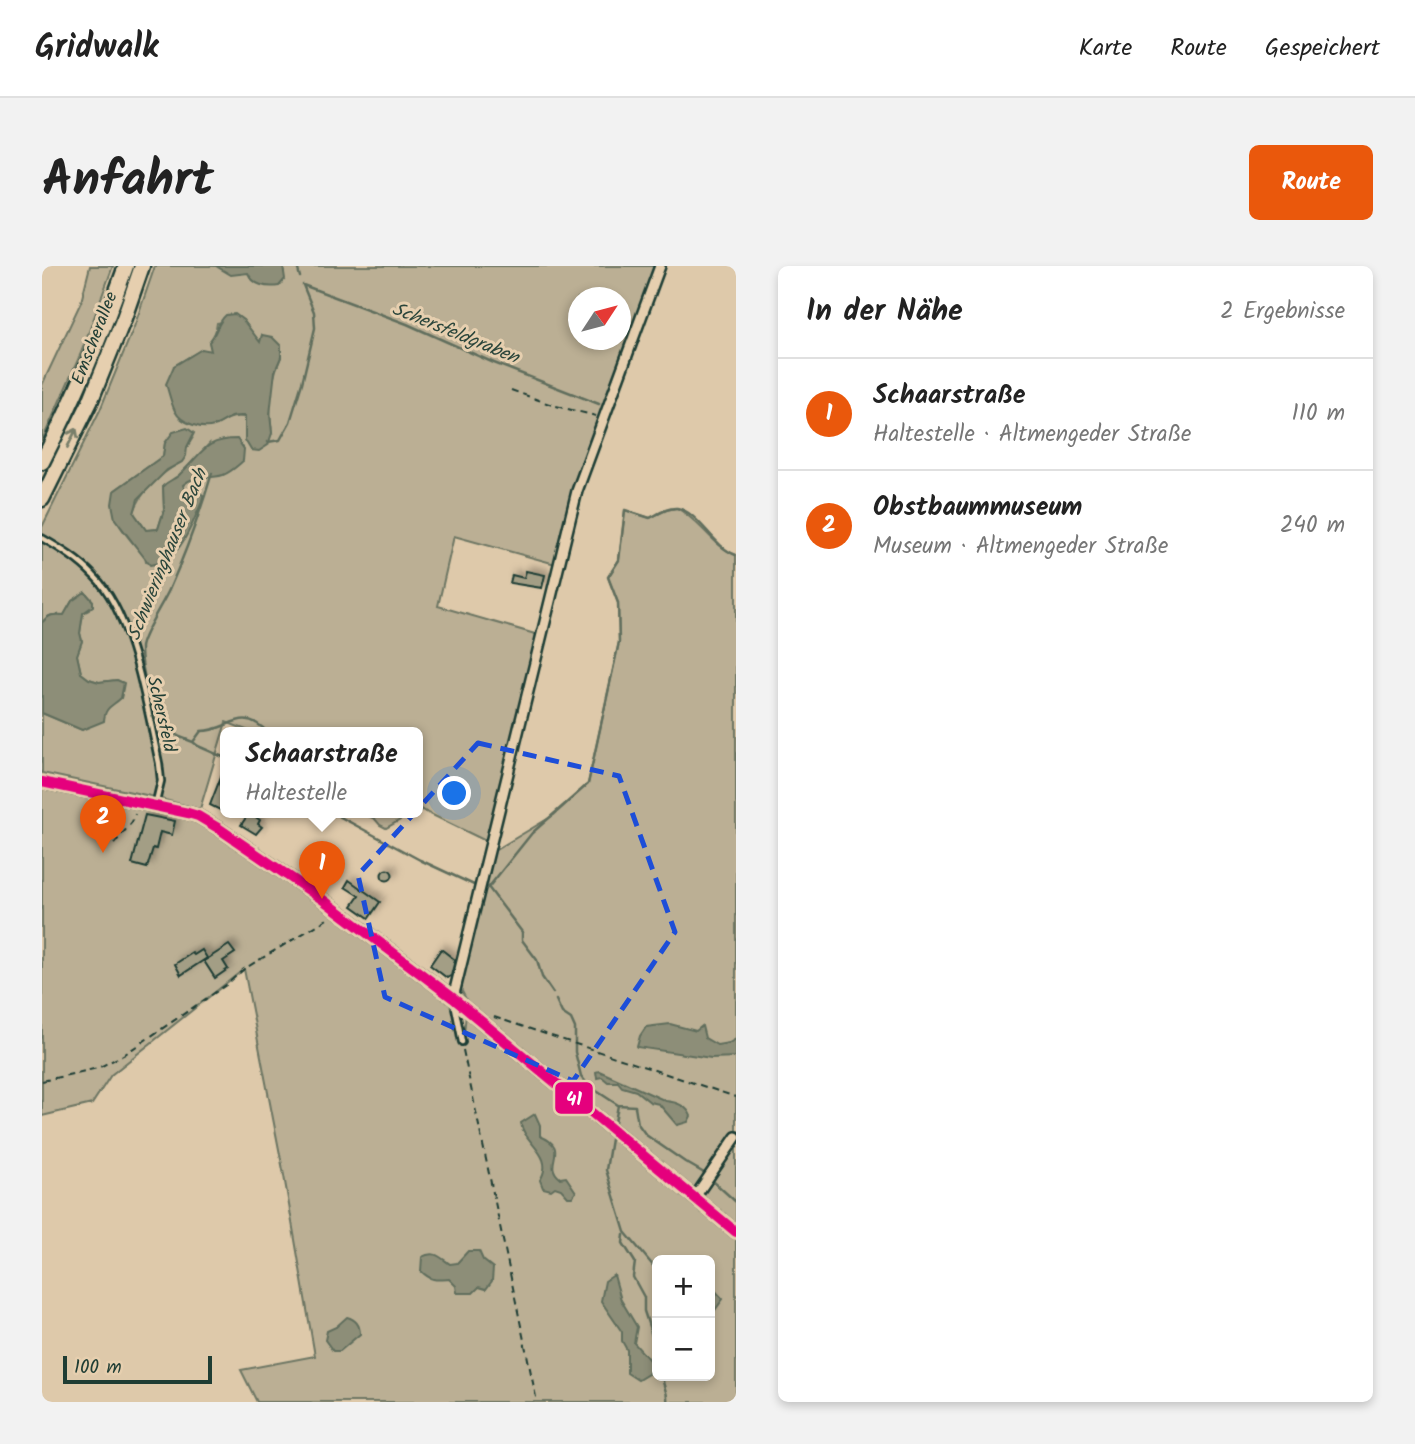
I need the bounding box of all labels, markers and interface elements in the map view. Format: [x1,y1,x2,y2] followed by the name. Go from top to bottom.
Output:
[35,22,158,75] text: Gridwalk
[1079,29,1132,68] text: Karte
[1170,29,1227,68] text: Route
[1265,29,1380,68] text: Gespeichert
[42,143,214,221] text: Anfahrt
[1249,145,1373,220] button: Route
[568,287,631,350] north arrow
[64,288,126,389] street label: Emscherallee
[806,288,963,336] text: In der Nähe
[1220,294,1345,330] text: 2 Ergebnisse
[387,295,525,374] water label: Schersfeldgraben
[873,375,1025,417] text: Schaarstraße
[826,396,832,432] text: 1
[1292,396,1345,432] text: 110 m
[873,417,1191,453] text: Haltestelle · Altmengeder Straße
[66,428,80,448] one-way arrow
[120,463,217,645] water label: Schwieringhauser Bach
[873,487,1082,529] text: Obstbaummuseum
[822,508,836,544] text: 2
[1280,508,1345,544] text: 240 m
[873,529,1168,565] text: Museum · Altmengeder Straße
[138,673,184,756] street label: Schersfeld
[220,727,423,818] popup
[245,734,398,776] text: Schaarstraße
[245,776,347,812] text: Haltestelle
[437,776,471,810] your location
[80,795,126,853] pin: 2
[299,841,345,899] pin: 1
[554,1081,594,1115] line badge: 41
[566,1085,582,1115] text: 41
[652,1255,715,1381] map controls
[652,1255,715,1318] button: +
[652,1318,715,1381] button: −
[63,1353,212,1385] scale bar
[74,1353,122,1383] text: 100 m

